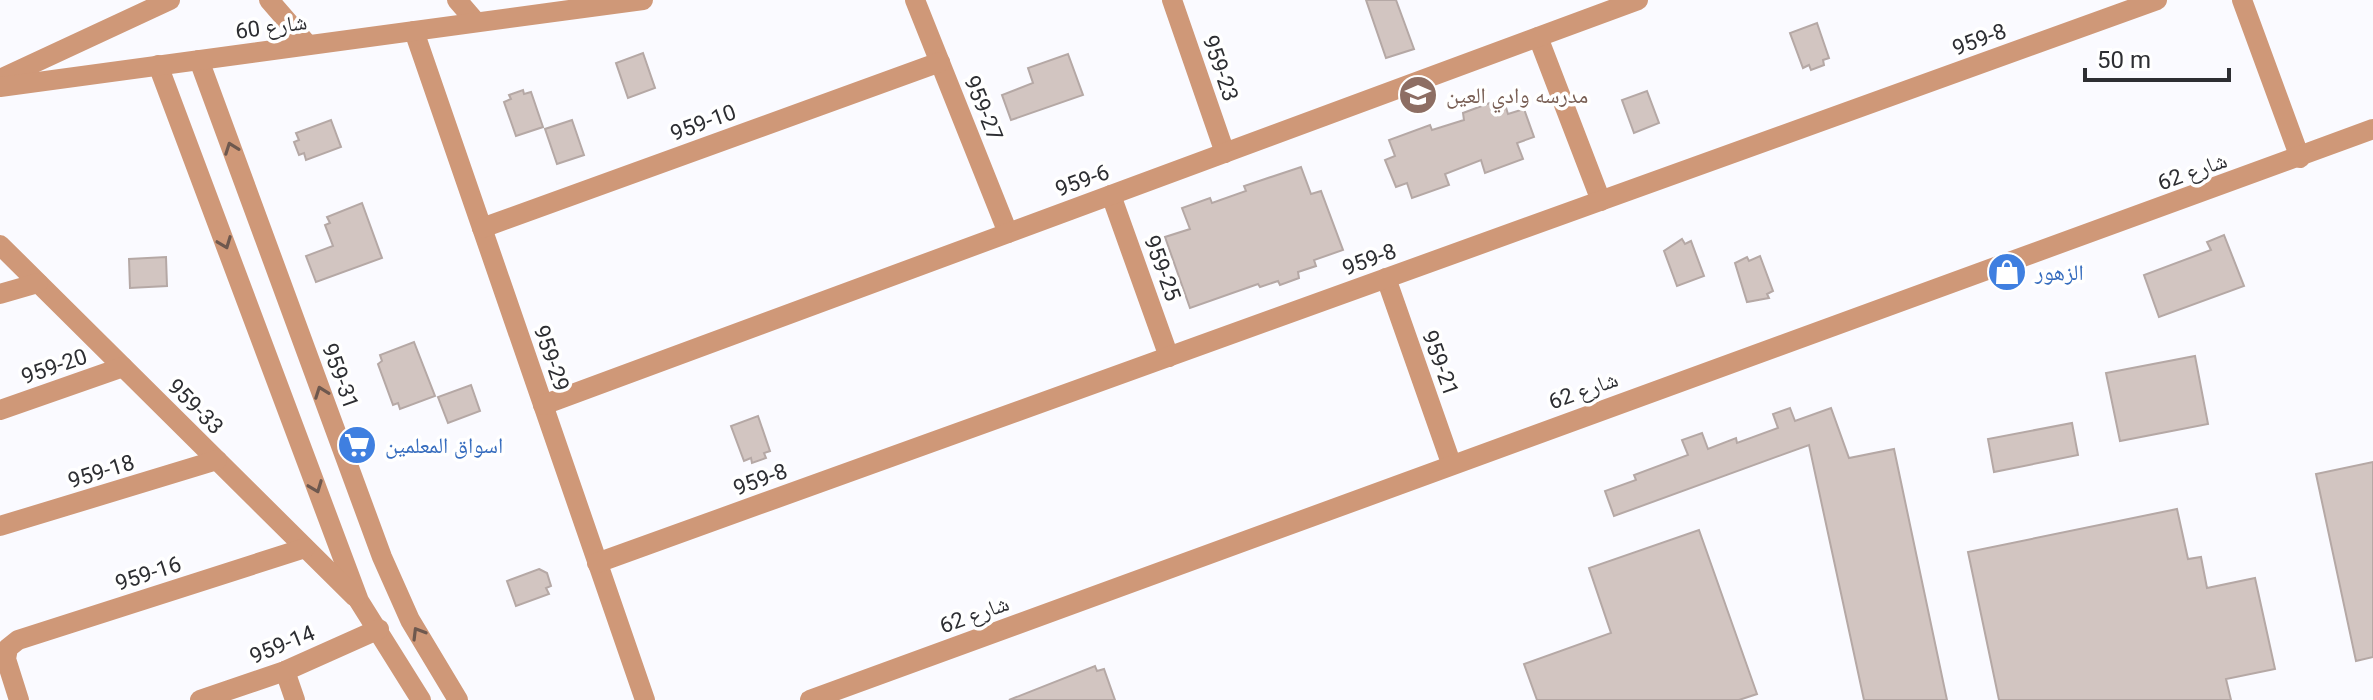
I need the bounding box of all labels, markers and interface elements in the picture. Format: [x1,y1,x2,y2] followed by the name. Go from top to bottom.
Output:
[234,9,309,45] street label: شارع 60
[1949,18,2010,61] street label: 959-8
[1198,32,1243,104] street label: 959-23
[2085,32,2229,82] scale bar
[2097,46,2151,74] text: 50 m
[959,72,1008,144] street label: 959-27
[1397,74,1439,116] school or university icon: مدرسه وادي العين
[1446,83,1588,113] place label: مدرسه وادي العين
[667,99,739,146] street label: 959-10
[225,142,241,156] one-way arrow
[2154,147,2231,196] street label: شارع 62
[1052,159,1113,202] street label: 959-6
[1139,232,1186,304] street label: 959-25
[215,235,232,249] one-way arrow
[1339,238,1400,281] street label: 959-8
[1986,251,2028,293] shop icon: الزهور
[2034,260,2084,285] place label: الزهور
[529,322,574,394] street label: 959-29
[1417,327,1464,399] street label: 959-21
[317,340,364,412] street label: 959-31
[18,344,90,389] street label: 959-20
[1545,366,1622,415] street label: شارع 62
[163,374,228,439] street label: 959-33
[314,386,331,400] one-way arrow
[336,424,378,466] supermarket icon: اسواق المعلمين
[385,433,503,459] place label: اسواق المعلمين
[65,450,137,493] street label: 959-18
[730,458,791,501] street label: 959-8
[306,479,323,493] one-way arrow
[112,551,184,596] street label: 959-16
[936,590,1013,639] street label: شارع 62
[246,620,318,669] street label: 959-14
[412,627,428,642] one-way arrow

